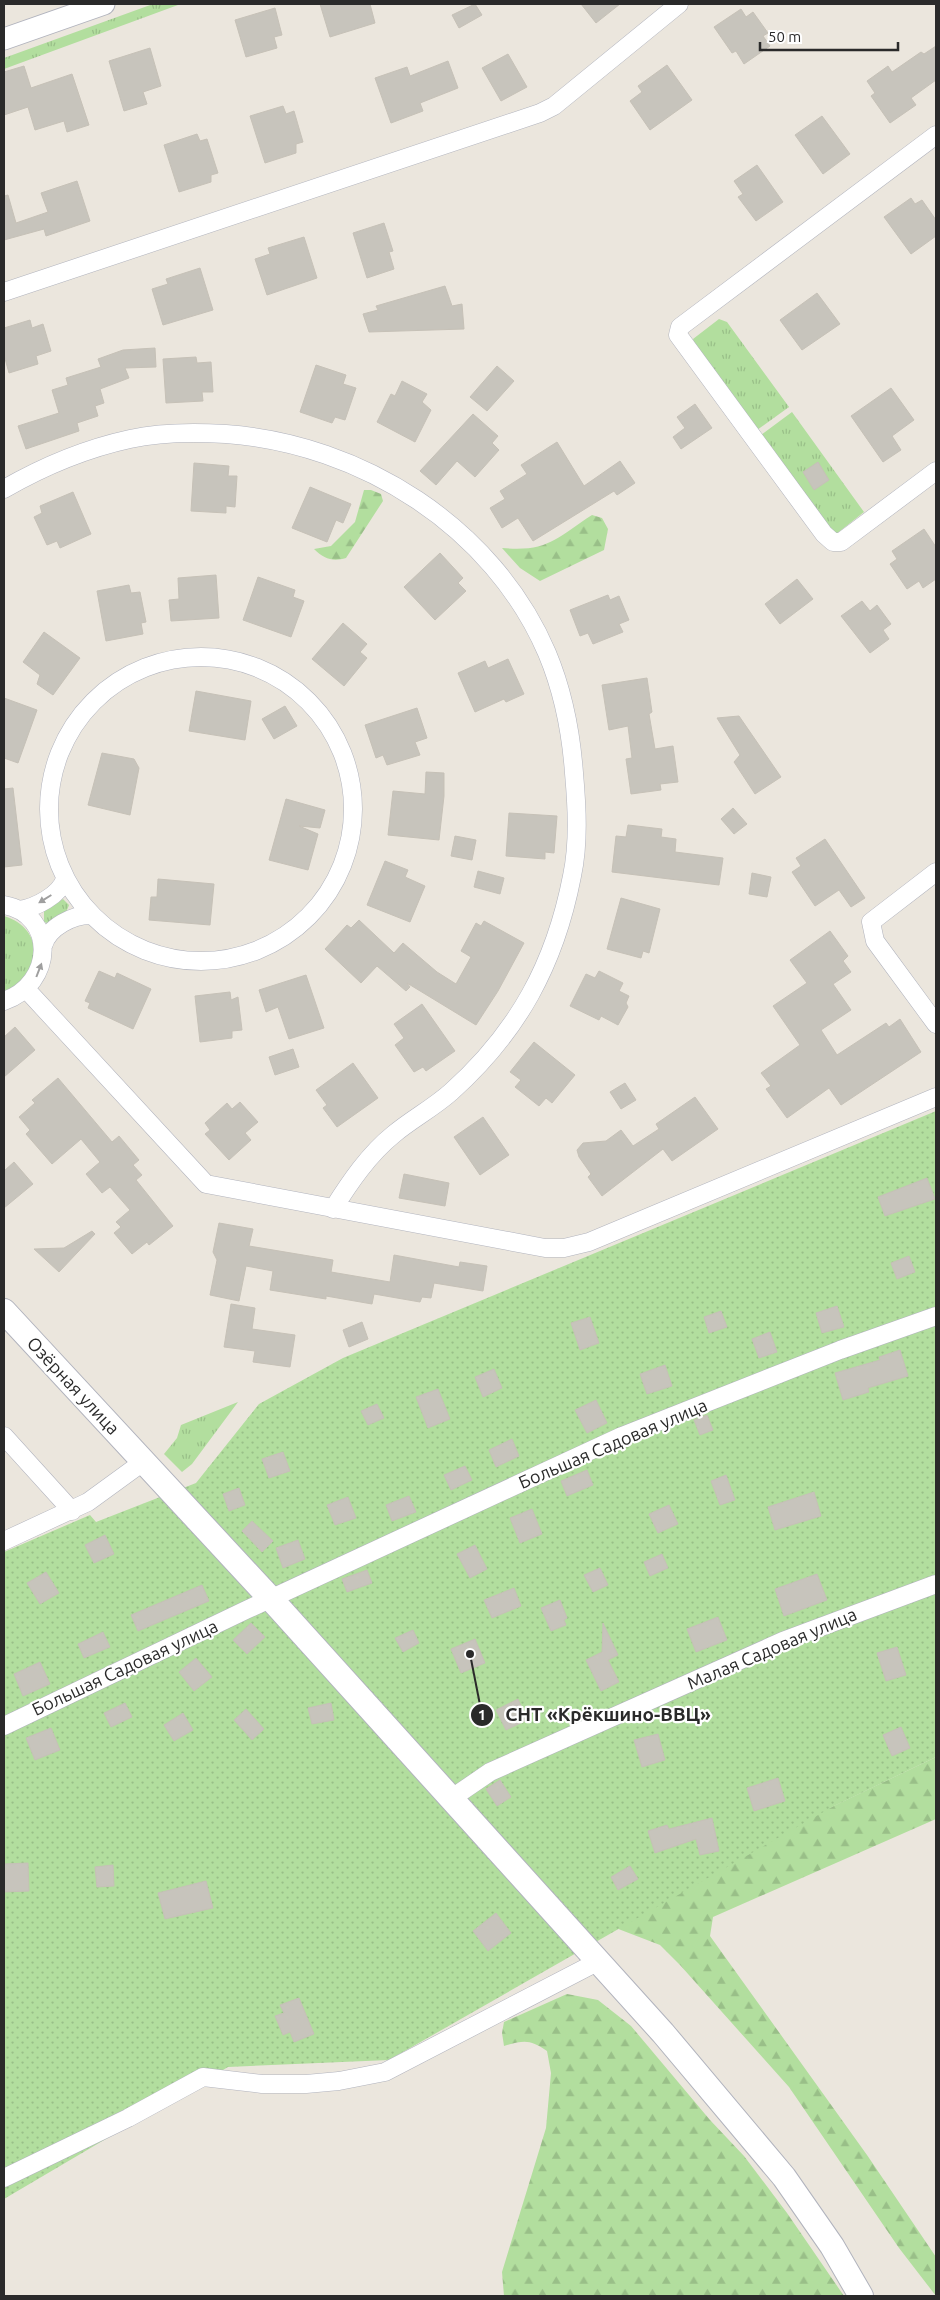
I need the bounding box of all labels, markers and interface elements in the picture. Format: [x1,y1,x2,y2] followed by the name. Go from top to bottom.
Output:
[760,20,898,52] scale bar
[768,28,801,45] text: 50 m
[39,894,52,903] one-way arrow
[35,962,43,977] one-way arrow
[23,1332,124,1438] street label: Озёрная улица
[515,1394,710,1492] street label: Большая Садовая улица
[684,1603,859,1693] street label: Малая Садовая улица
[28,1615,221,1719] street label: Большая Садовая улица
[470,1698,721,1732] callout: СНТ «Крёкшино-ВВЦ»
[505,1703,711,1725] text: СНТ «Крёкшино-ВВЦ»
[478,1706,486,1723] text: 1

